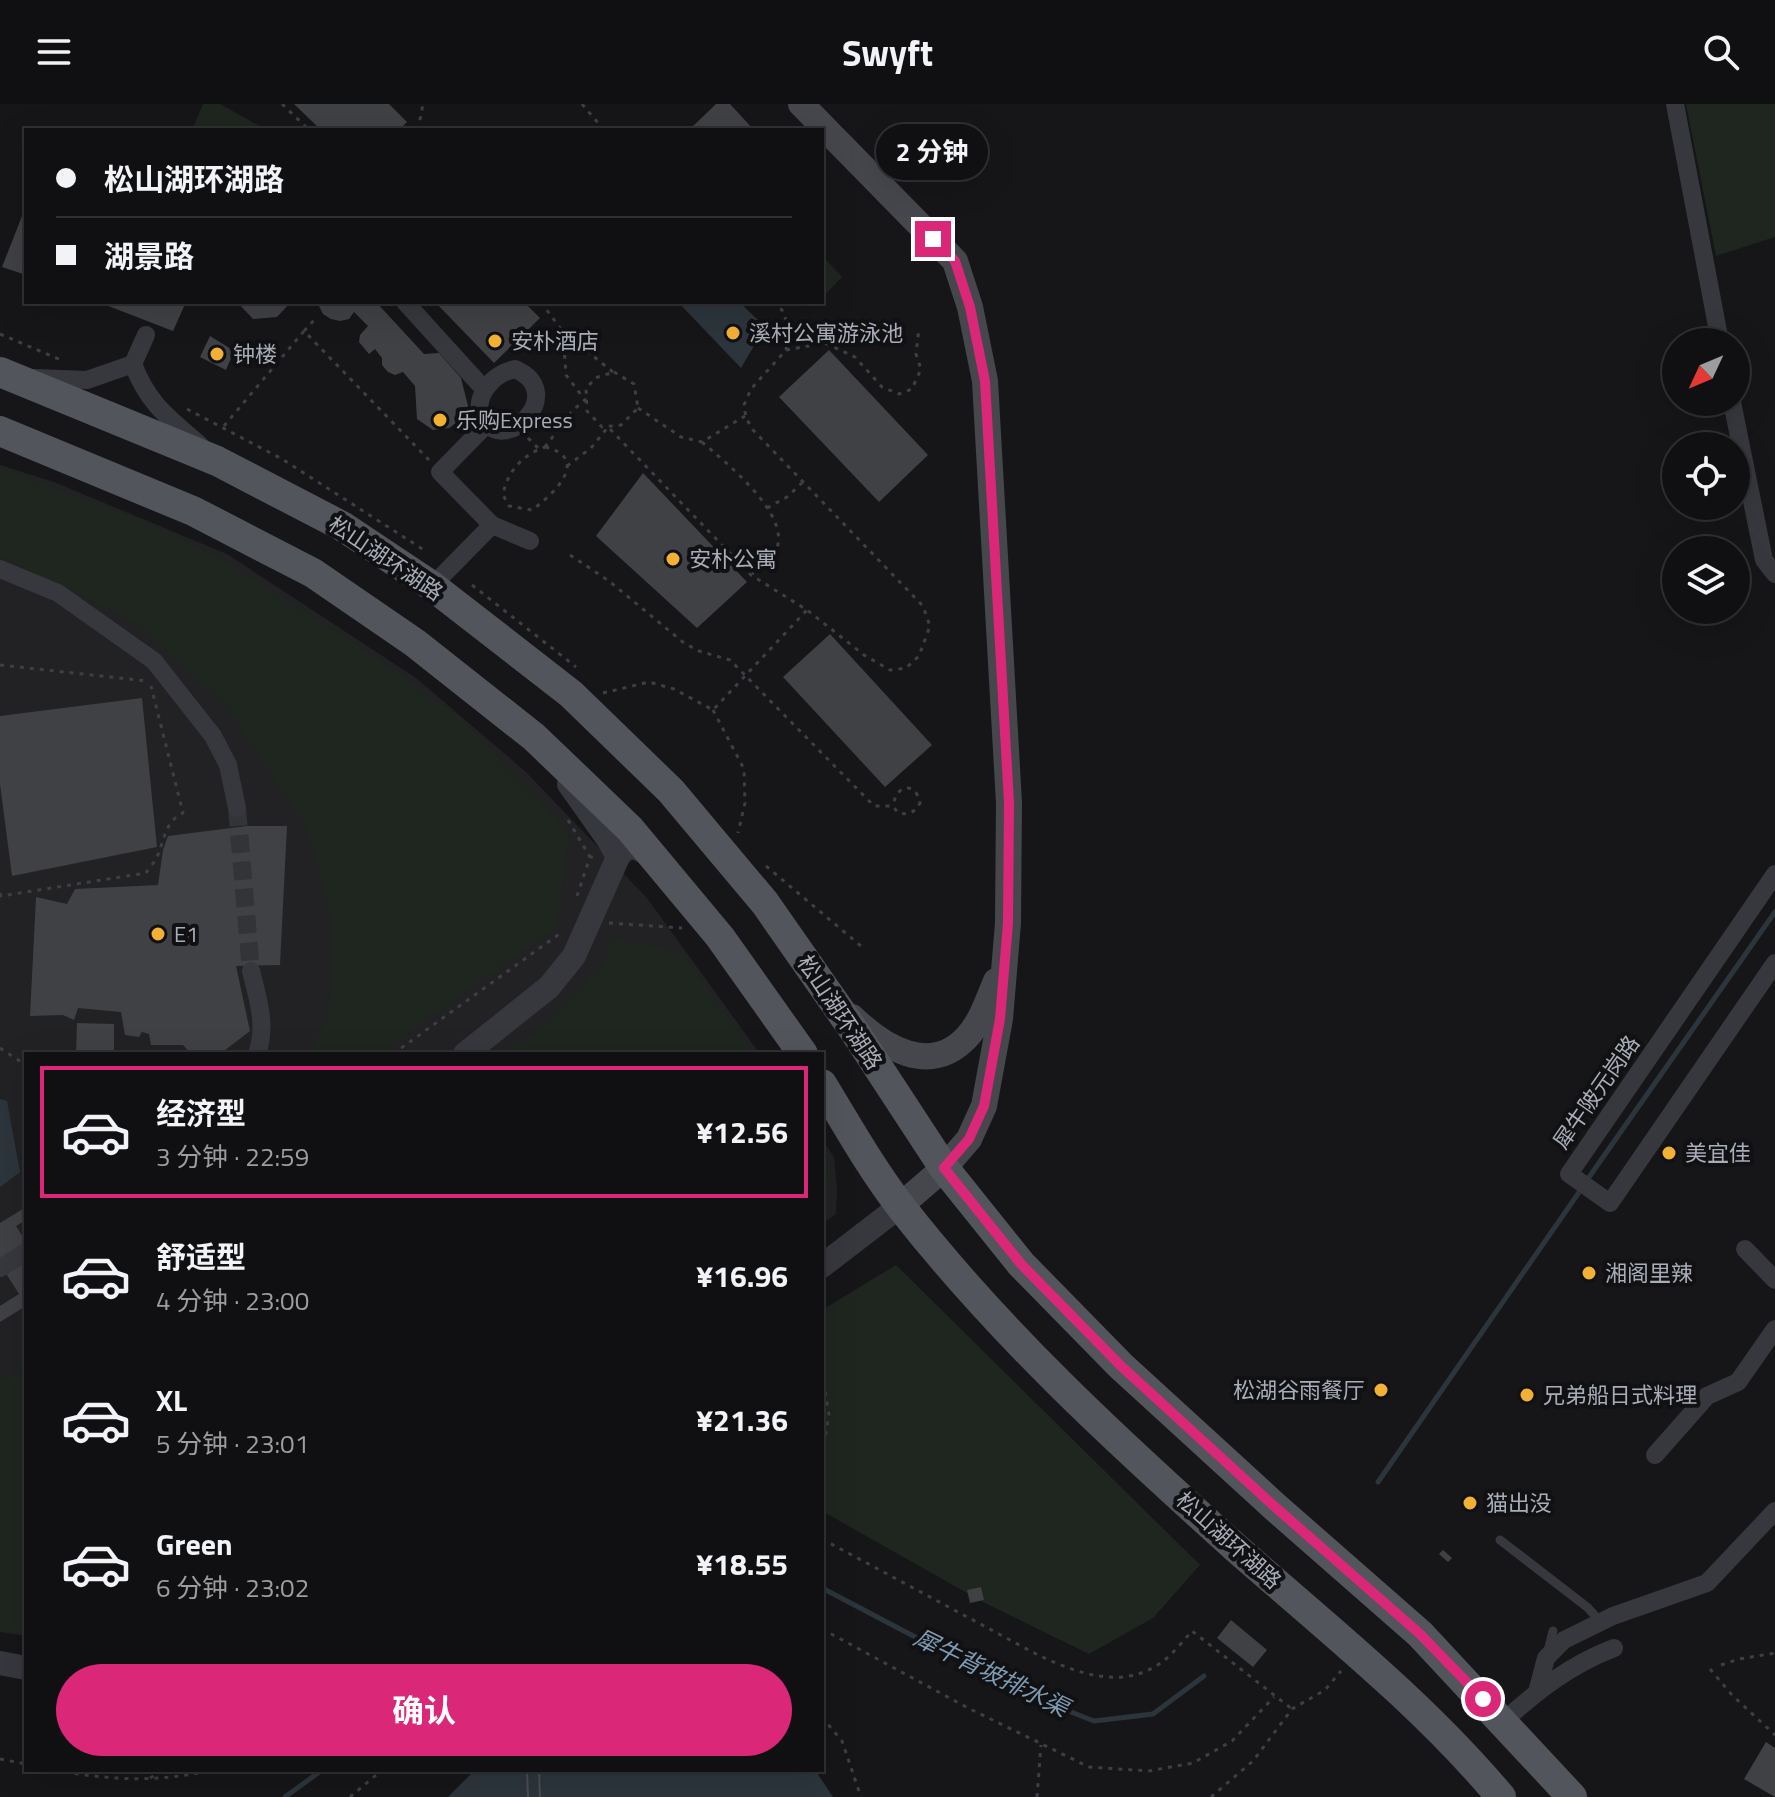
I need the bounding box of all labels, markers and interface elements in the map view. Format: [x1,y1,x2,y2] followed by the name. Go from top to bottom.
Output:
[842,25,933,80] text: Swyft
[32,30,76,74] icon: menu
[1699,30,1743,74] icon: search
[877,123,989,179] callout: 2 分钟
[896,132,968,171] text: 2 分钟
[104,156,284,202] text: 松山湖环湖路
[915,221,951,257] route end
[104,233,194,279] text: 湖景路
[749,316,903,350] place label: 溪村公寓游泳池
[511,324,599,358] place label: 安朴酒店
[724,324,742,342] marker: 溪村公寓游泳池
[1662,328,1750,416] north arrow
[1662,328,1750,624] map controls
[486,332,504,350] marker: 安朴酒店
[233,337,277,371] place label: 钟楼
[208,345,226,363] marker: 钟楼
[456,403,573,437] place label: 乐购Express
[431,411,449,429] marker: 乐购Express
[1662,432,1750,520] button: locate
[322,507,450,609] street label: 松山湖环湖路
[1662,536,1750,624] button: layers
[689,542,777,576] place label: 安朴公寓
[664,550,682,568] marker: 安朴公寓
[174,917,199,951] place label: E1
[149,925,167,943] marker: E1
[789,948,891,1076] street label: 松山湖环湖路
[1544,1028,1648,1156] street label: 犀牛陂元岗路
[156,1090,246,1136] text: 经济型
[60,1096,132,1168] icon: car
[696,1109,788,1155] text: ¥12.56
[1685,1136,1751,1170] place label: 美宜佳
[156,1137,309,1176] text: 3 分钟 · 22:59
[1660,1144,1678,1162] marker: 美宜佳
[156,1234,246,1280] text: 舒适型
[60,1240,132,1312] icon: car
[696,1253,788,1299] text: ¥16.96
[1605,1256,1693,1290] place label: 湘阁里辣
[1580,1264,1598,1282] marker: 湘阁里辣
[156,1281,309,1320] text: 4 分钟 · 23:00
[1233,1373,1365,1407] place label: 松湖谷雨餐厅
[156,1377,187,1423] text: XL
[1543,1378,1697,1412] place label: 兄弟船日式料理
[1372,1381,1390,1399] marker: 松湖谷雨餐厅
[60,1384,132,1456] icon: car
[1518,1386,1536,1404] marker: 兄弟船日式料理
[696,1397,788,1443] text: ¥21.36
[156,1424,309,1463] text: 5 分钟 · 23:01
[1169,1483,1289,1597] street label: 松山湖环湖路
[1486,1486,1552,1520] place label: 猫出没
[1461,1494,1479,1512] marker: 猫出没
[156,1521,233,1567] text: Green
[60,1528,132,1600] icon: car
[696,1541,788,1587] text: ¥18.55
[156,1568,309,1607] text: 6 分钟 · 23:02
[908,1619,1078,1726] water label: 犀牛背坡排水渠
[56,1664,792,1756] button: 确认
[1465,1681,1501,1717] route start

